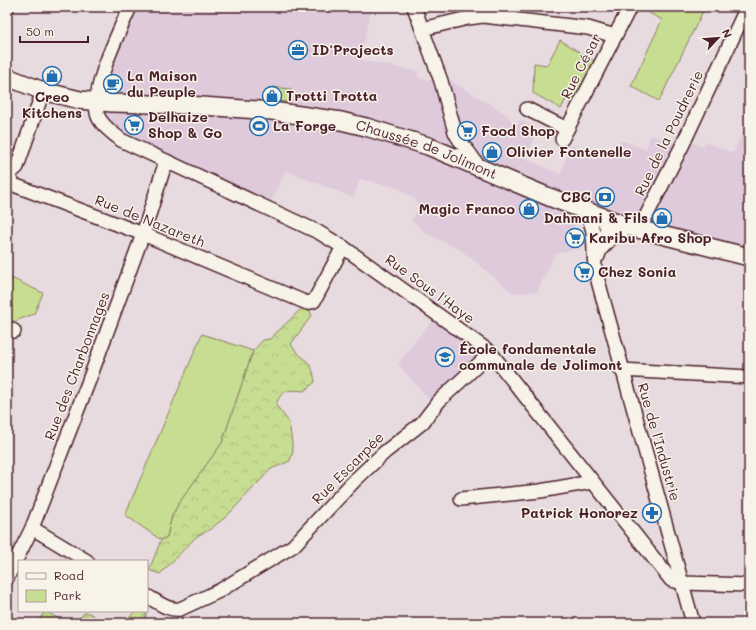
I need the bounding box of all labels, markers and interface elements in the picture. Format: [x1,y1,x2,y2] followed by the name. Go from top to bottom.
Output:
[20,18,88,44] scale bar
[698,18,738,58] north arrow
[26,23,54,39] text: 50 m
[719,26,736,40] text: N
[556,30,605,102] street label: Rue César
[287,39,309,61] office icon: ID'Projects
[312,40,394,59] place label: ID'Projects
[41,65,63,87] shop icon: Creo Kitchens
[127,66,197,101] place label: La Maison du Peuple
[630,67,707,199] street label: Rue de la Poudrerie
[102,73,124,95] cafe icon: La Maison du Peuple
[261,85,283,107] shop icon: Trotti Trotta
[286,86,378,105] place label: Trotti Trotta
[22,87,82,122] place label: Creo Kitchens
[148,107,223,142] place label: Delhaize Shop & Go
[123,114,145,136] supermarket icon: Delhaize Shop & Go
[248,115,270,137] sports icon: La Forge
[354,115,500,183] street label: Chaussée de Jolimont
[273,116,336,135] place label: La Forge
[456,120,478,142] supermarket icon: Food Shop
[481,121,555,140] place label: Food Shop
[481,141,503,163] shop icon: Olivier Fontenelle
[506,142,631,161] place label: Olivier Fontenelle
[594,186,616,208] bank icon: CBC
[561,187,591,206] place label: CBC
[92,190,208,251] street label: Rue de Nazareth
[518,198,540,220] shop icon: Magic Franco
[419,199,515,218] place label: Magic Franco
[651,207,673,229] shop icon: Dahmani & Fils
[544,208,648,227] place label: Dahmani & Fils
[564,227,586,249] supermarket icon: Karibu Afro Shop
[589,228,712,247] place label: Karibu Afro Shop
[382,250,479,327] street label: Rue Sous l'Haye
[573,261,595,283] supermarket icon: Chez Sonia
[598,262,677,281] place label: Chez Sonia
[39,289,114,443] street label: Rue des Charbonnages
[459,339,622,374] place label: École fondamentale communale de Jolimont
[434,346,456,368] school or university icon: École fondamentale communale de Jolimont
[634,381,685,503] street label: Rue de l'Industrie
[307,427,388,508] street label: Rue Escarpée
[641,502,663,524] pharmacy icon: Patrick Honorez
[521,503,638,522] place label: Patrick Honorez
[18,560,148,612] legend
[54,567,84,583] text: Road
[54,587,81,603] text: Park

